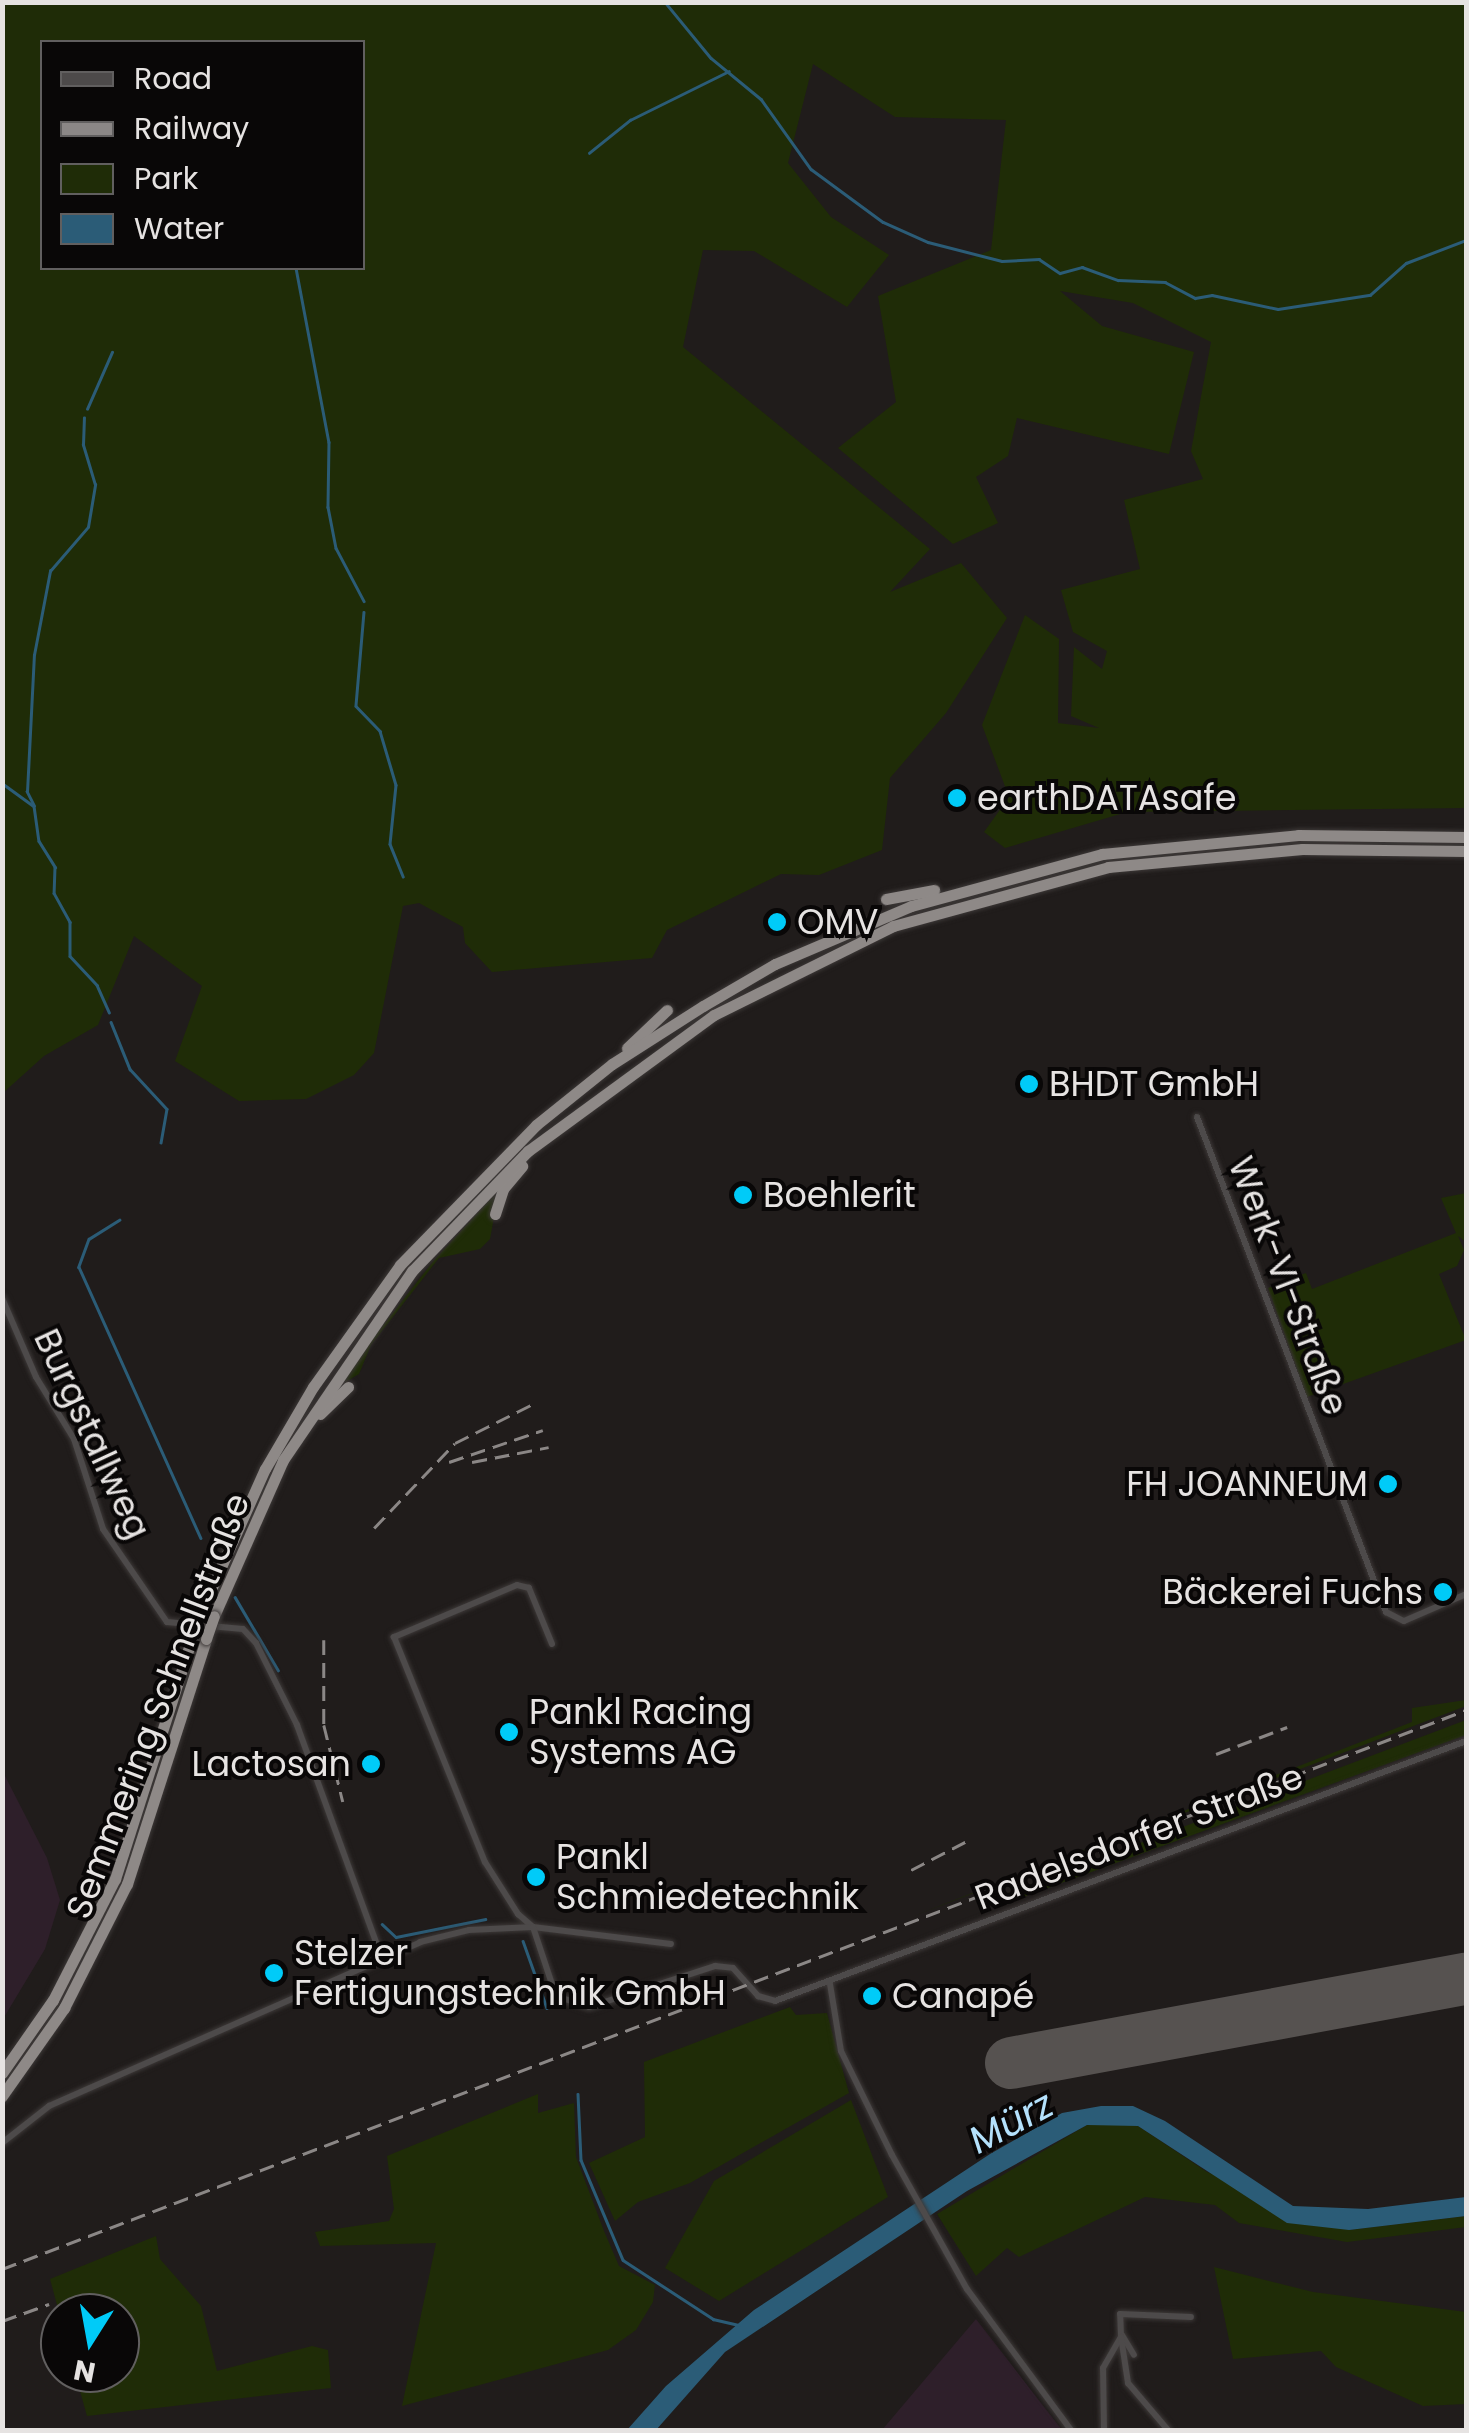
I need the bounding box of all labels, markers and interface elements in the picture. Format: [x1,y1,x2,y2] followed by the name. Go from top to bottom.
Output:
[40,40,365,270] legend
[134,57,212,100] text: Road
[134,107,249,150] text: Railway
[134,157,198,200] text: Park
[134,207,224,250] text: Water
[977,777,1237,819] place label: earthDATAsafe
[946,787,968,809] marker: earthDATAsafe
[797,901,878,943] place label: OMV
[766,911,788,933] marker: OMV
[1049,1063,1259,1105] place label: BHDT GmbH
[1018,1073,1040,1095] marker: BHDT GmbH
[1219,1151,1357,1421] street label: Werk-VI-Straße
[763,1174,916,1216] place label: Boehlerit
[732,1184,754,1206] marker: Boehlerit
[25,1322,159,1546] street label: Burgstallweg
[1126,1463,1368,1505] place label: FH JOANNEUM
[1377,1473,1399,1495] marker: FH JOANNEUM
[57,1488,259,1924] street label: Semmering Schnellstraße
[1162,1571,1423,1613] place label: Bäckerei Fuchs
[1432,1581,1454,1603] marker: Bäckerei Fuchs
[529,1691,752,1773] place label: Pankl Racing Systems AG
[498,1721,520,1743] marker: Pankl Racing Systems AG
[192,1743,351,1785] place label: Lactosan
[360,1753,382,1775] marker: Lactosan
[969,1755,1309,1919] street label: Radelsdorfer Straße
[556,1836,859,1918] place label: Pankl Schmiedetechnik
[525,1866,547,1888] marker: Pankl Schmiedetechnik
[294,1932,726,2014] place label: Stelzer Fertigungstechnik GmbH
[263,1962,285,1984] marker: Stelzer Fertigungstechnik GmbH
[892,1975,1034,2017] place label: Canapé
[861,1985,883,2007] marker: Canapé
[961,2081,1061,2163] water label: Mürz
[40,2293,140,2393] north arrow
[71,2350,99,2392] text: N

